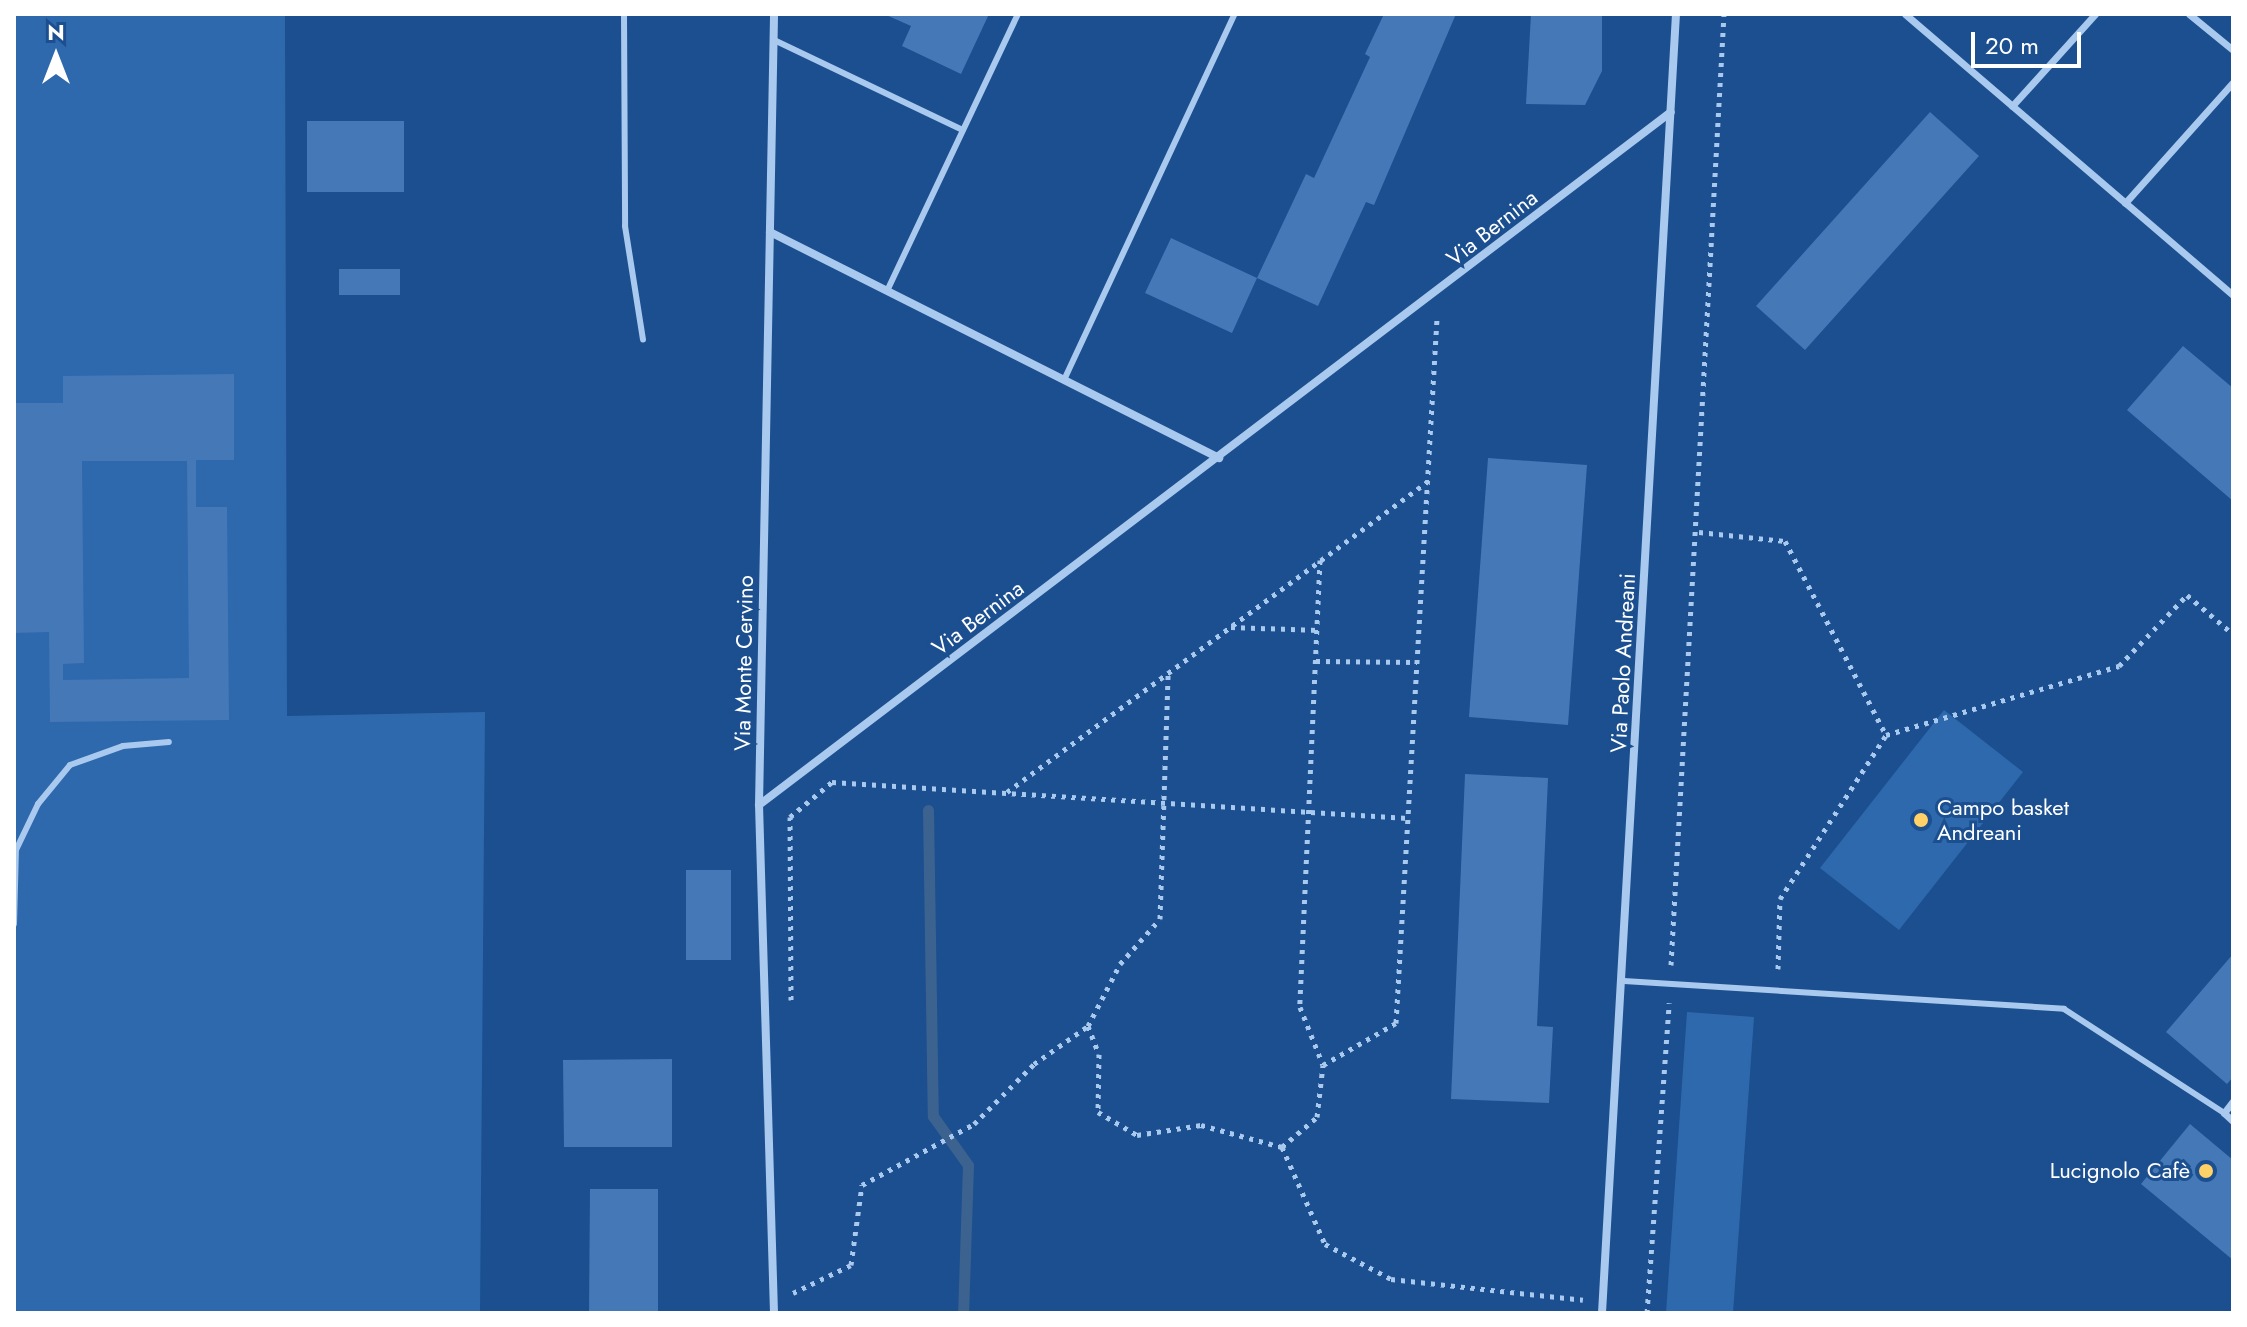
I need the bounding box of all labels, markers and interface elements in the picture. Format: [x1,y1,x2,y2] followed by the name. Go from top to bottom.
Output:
[16,16,96,96] north arrow
[47,16,65,48] text: N
[1975,16,2085,66] scale bar
[1985,28,2039,63] text: 20 m
[1441,184,1543,272] street label: Via Bernina
[1605,572,1641,754] street label: Via Paolo Andreani
[729,575,759,751] street label: Via Monte Cervino
[927,575,1029,661] street label: Via Bernina
[1937,794,2069,846] place label: Campo basket Andreani
[1912,811,1930,829] marker: Campo basket Andreani
[2050,1158,2190,1184] place label: Lucignolo Cafè
[2197,1162,2215,1180] marker: Lucignolo Cafè

